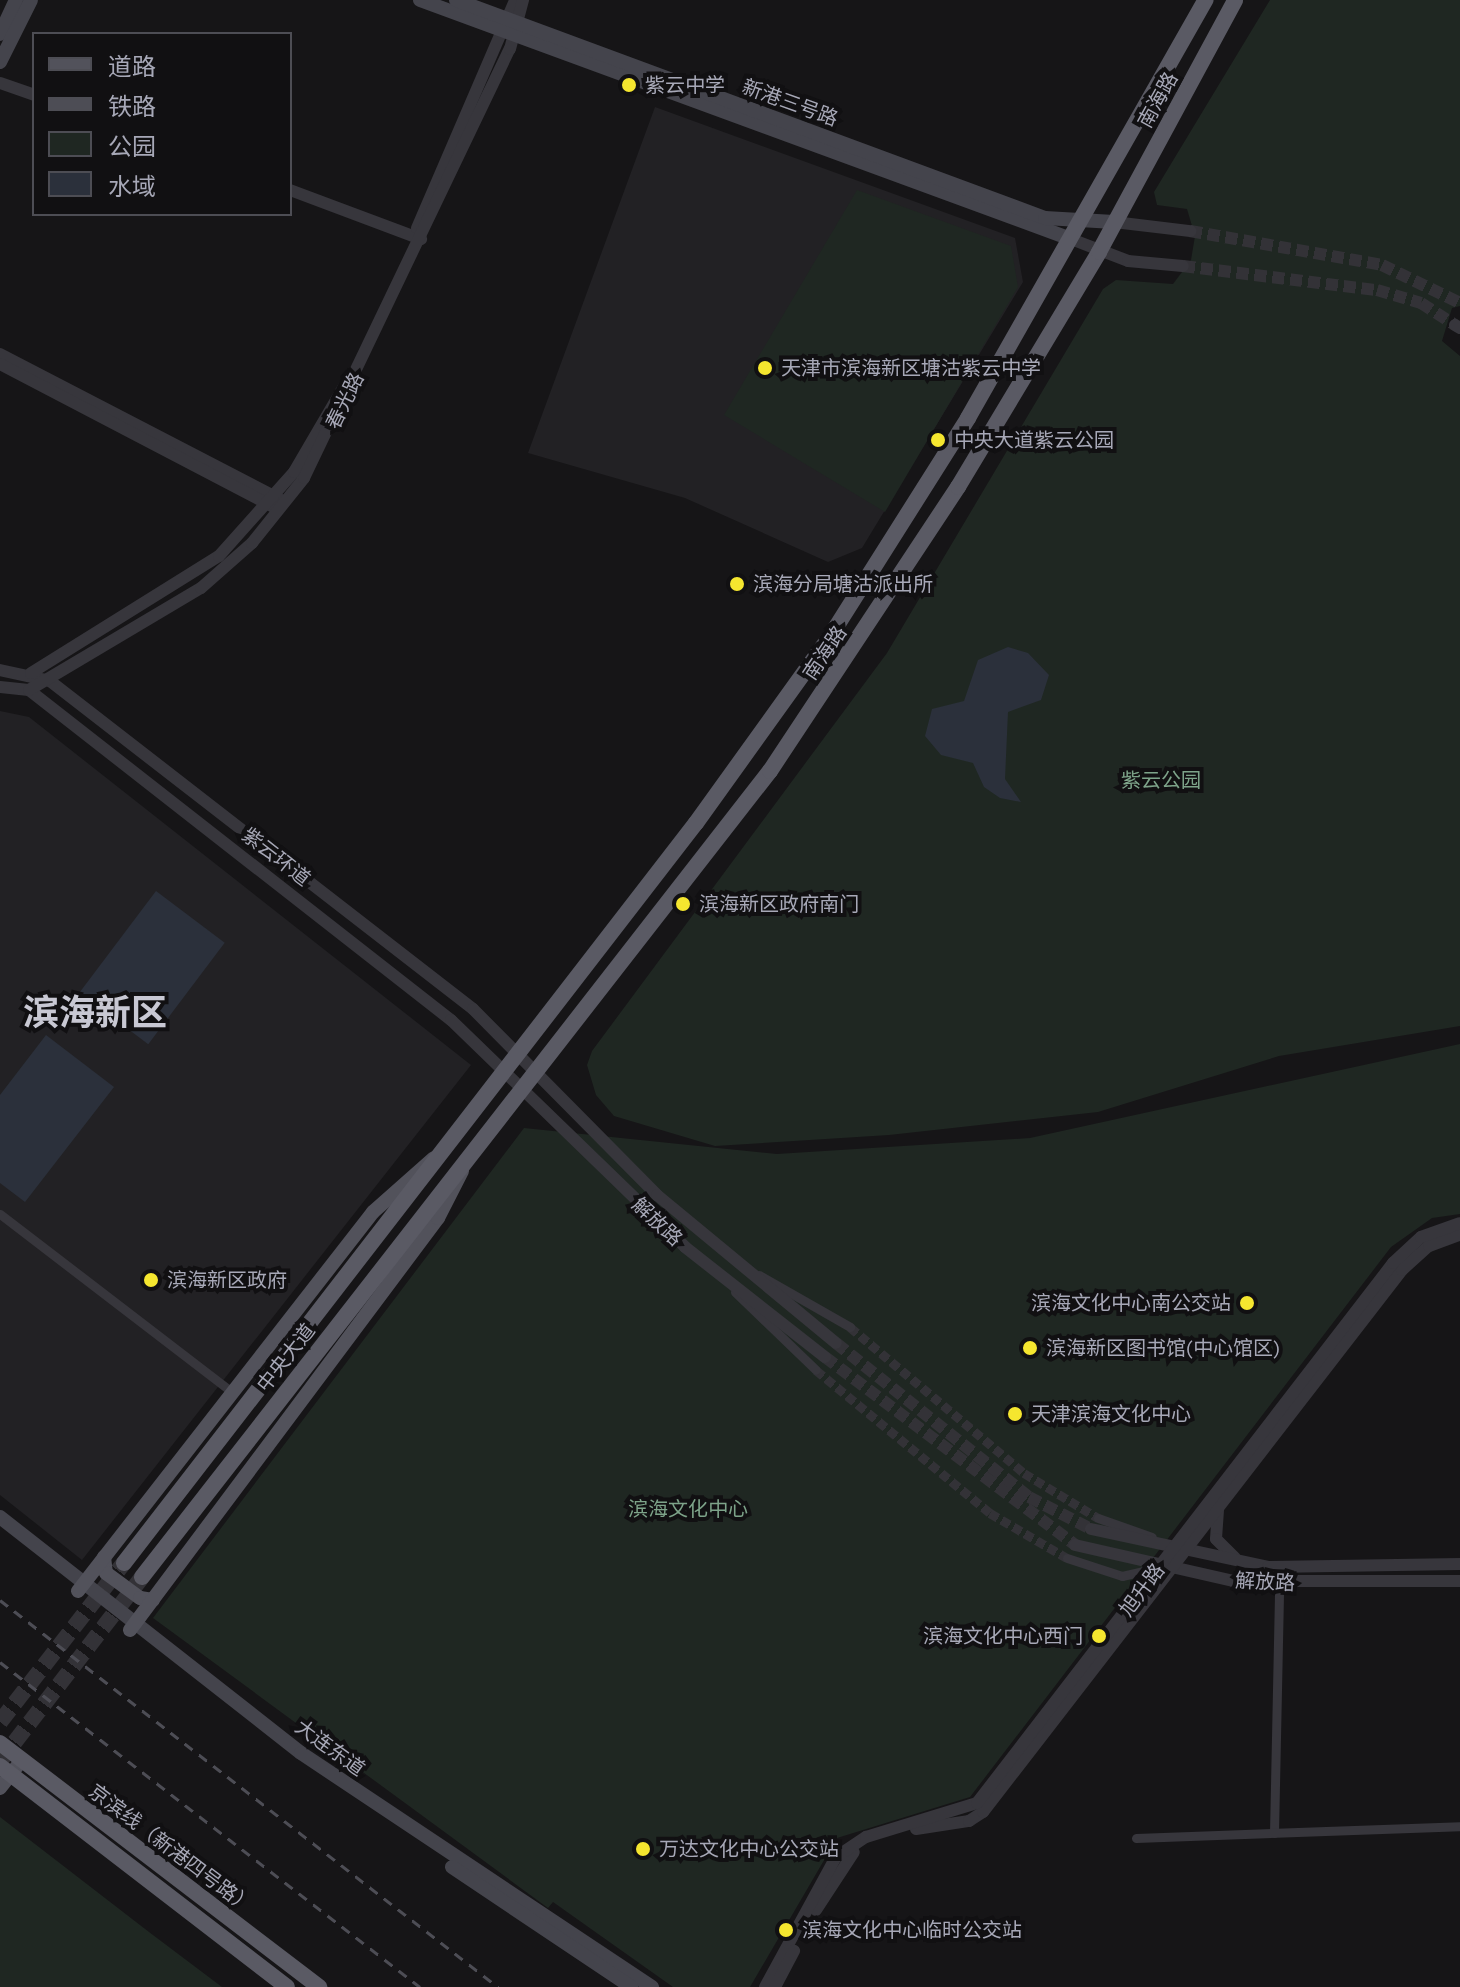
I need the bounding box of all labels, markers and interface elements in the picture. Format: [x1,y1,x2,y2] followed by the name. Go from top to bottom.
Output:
[32,32,292,216] legend
[108,53,156,81] text: 道路
[1133,68,1183,132] street label: 南海路
[645,73,725,97] place label: 紫云中学
[739,75,841,131] street label: 新港三号路
[620,76,638,94] marker: 紫云中学
[108,93,156,121] text: 铁路
[108,133,156,161] text: 公园
[108,173,156,201] text: 水域
[781,356,1041,380] place label: 天津市滨海新区塘沽紫云中学
[756,359,774,377] marker: 天津市滨海新区塘沽紫云中学
[321,369,369,433] street label: 春光路
[954,428,1114,452] place label: 中央大道紫云公园
[929,431,947,449] marker: 中央大道紫云公园
[753,572,933,596] place label: 滨海分局塘沽派出所
[728,575,746,593] marker: 滨海分局塘沽派出所
[798,621,852,685] street label: 南海路
[1121,768,1201,792] park label: 紫云公园
[237,823,315,891] street label: 紫云环道
[699,892,859,916] place label: 滨海新区政府南门
[674,895,692,913] marker: 滨海新区政府南门
[23,992,167,1036] district label: 滨海新区
[627,1193,687,1251] street label: 解放路
[167,1268,287,1292] place label: 滨海新区政府
[142,1271,160,1289] marker: 滨海新区政府
[1031,1291,1231,1315] place label: 滨海文化中心南公交站
[1238,1294,1256,1312] marker: 滨海文化中心南公交站
[252,1319,320,1397] street label: 中央大道
[1046,1336,1280,1360] place label: 滨海新区图书馆(中心馆区)
[1021,1339,1039,1357] marker: 滨海新区图书馆(中心馆区)
[1031,1402,1191,1426] place label: 天津滨海文化中心
[1006,1405,1024,1423] marker: 天津滨海文化中心
[628,1497,748,1521] park label: 滨海文化中心
[1114,1559,1170,1621] street label: 旭升路
[1234,1568,1296,1596] street label: 解放路
[923,1624,1083,1648] place label: 滨海文化中心西门
[1090,1627,1108,1645] marker: 滨海文化中心西门
[291,1715,369,1781] street label: 大连东道
[84,1779,258,1919] street label: 京滨线（新港四号路）
[659,1837,839,1861] place label: 万达文化中心公交站
[634,1840,652,1858] marker: 万达文化中心公交站
[802,1918,1022,1942] place label: 滨海文化中心临时公交站
[777,1921,795,1939] marker: 滨海文化中心临时公交站

